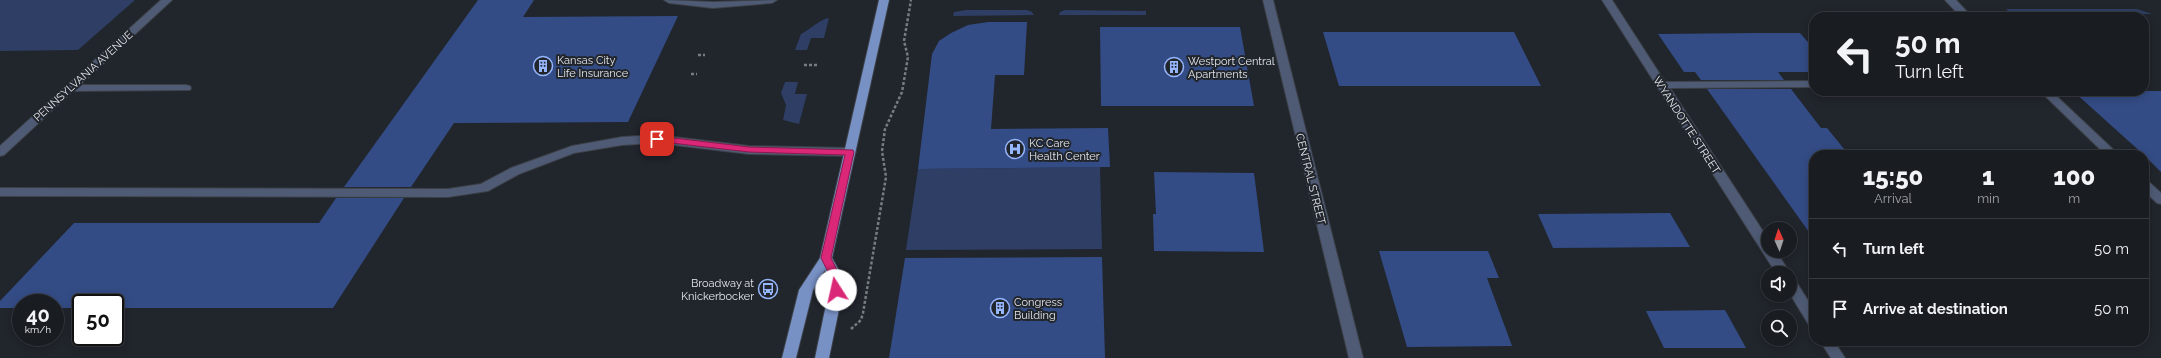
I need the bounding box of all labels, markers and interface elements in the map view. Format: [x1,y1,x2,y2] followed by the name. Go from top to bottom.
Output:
[1895,27,1961,60] text: 50 m
[31,28,136,124] street label: PENNSYLVANIA AVENUE
[1829,28,1881,80] icon: left
[557,54,629,80] place label: Kansas City Life Insurance
[532,55,554,77] building icon: Kansas City Life Insurance
[1188,55,1275,81] place label: Westport Central Apartments
[1163,56,1185,78] building icon: Westport Central Apartments
[1895,61,1964,82] text: Turn left
[1650,74,1723,177] street label: WYANDOTTE STREET
[640,122,674,156] pin
[646,128,668,150] icon: arrive
[1293,132,1328,226] street label: CENTRAL STREET
[1029,137,1100,163] place label: KC Care Health Center
[1004,138,1026,160] hospital icon: KC Care Health Center
[1863,162,1923,191] text: 15:50
[1982,162,1995,191] text: 1
[2053,162,2095,191] text: 100
[1874,191,1912,206] text: Arrival
[1977,191,2000,206] text: min
[2068,191,2080,206] text: m
[1761,222,1797,258] north arrow
[1761,222,1797,346] map controls
[1829,238,1851,260] icon: left
[1863,240,1924,258] text: Turn left
[2094,240,2129,258] text: 50 m
[1761,266,1797,302] button: sound
[815,269,857,311] position arrow
[681,277,754,303] place label: Broadway at Knickerbocker
[757,278,779,300] bus stop icon: Broadway at Knickerbocker
[72,294,124,346] speed limit sign: 50
[1014,296,1062,322] place label: Congress Building
[989,297,1011,319] building icon: Congress Building
[1829,298,1851,320] icon: arrive
[1863,300,2008,318] text: Arrive at destination
[2094,300,2129,318] text: 50 m
[26,303,50,327] text: 40
[1761,310,1797,346] button: search
[25,324,51,335] text: km/h

